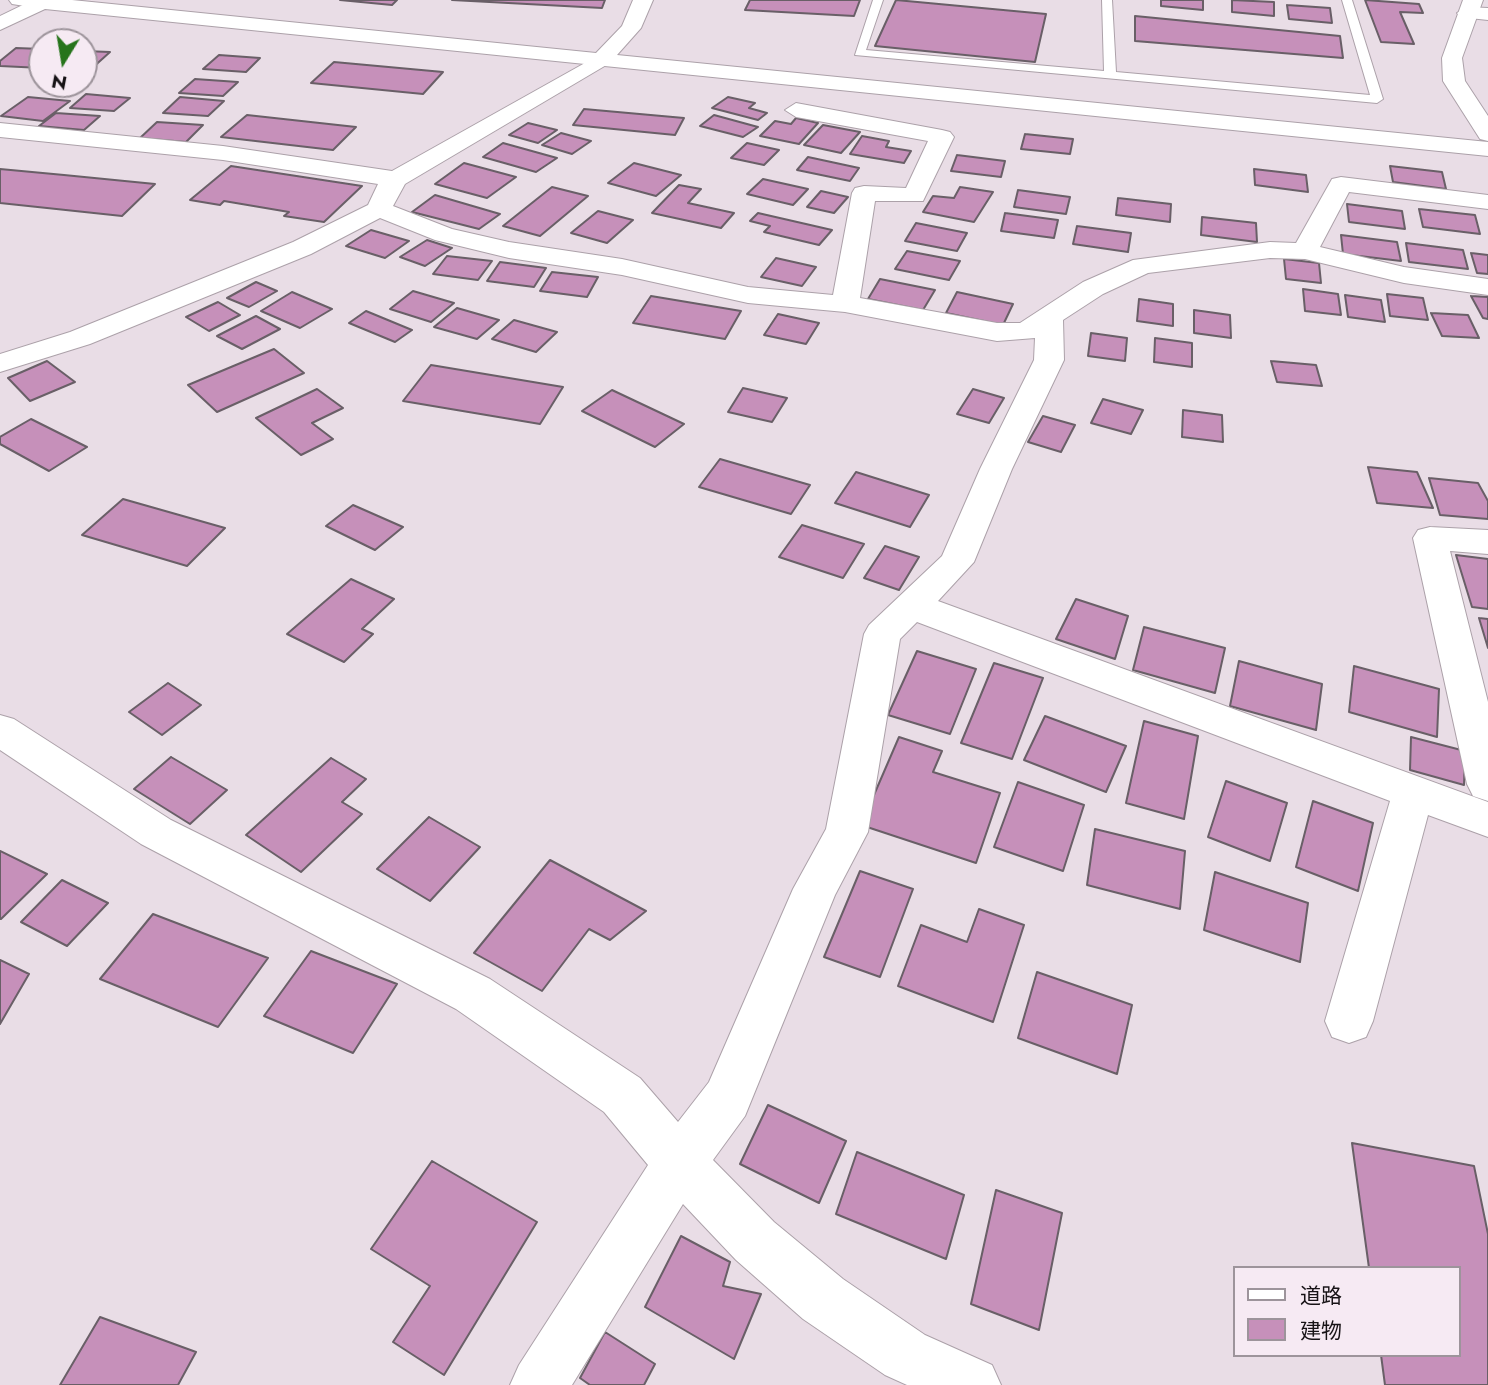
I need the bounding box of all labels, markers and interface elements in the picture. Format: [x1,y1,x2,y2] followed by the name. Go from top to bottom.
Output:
[28,28,98,98] north arrow
[49,67,69,97] text: N
[1232,1266,1460,1357] legend
[1300,1281,1342,1311] text: 道路
[1300,1316,1342,1346] text: 建物

